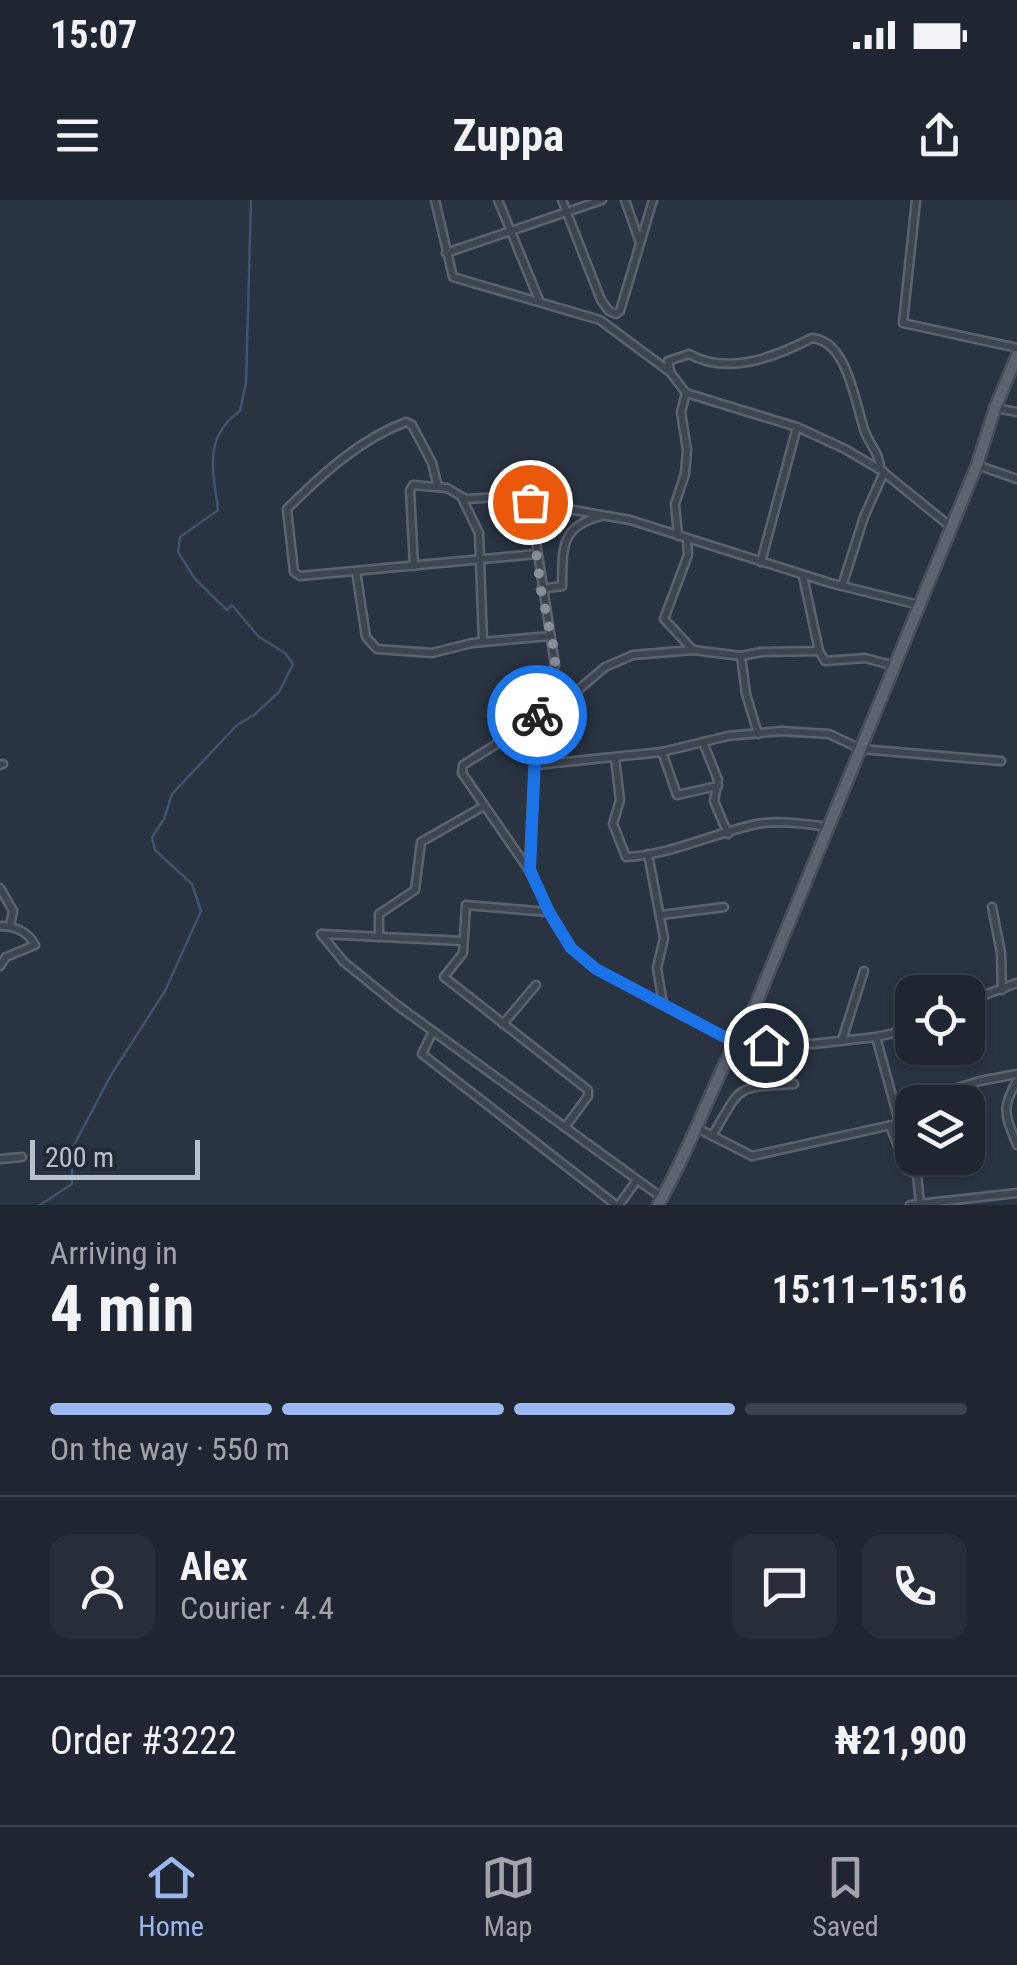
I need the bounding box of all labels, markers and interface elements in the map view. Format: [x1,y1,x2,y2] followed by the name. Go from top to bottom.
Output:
[50,13,137,57] text: 15:07
[50,108,105,163] icon: menu
[912,108,967,163] icon: share
[453,109,564,162] text: Zuppa
[488,460,573,545] pin
[503,475,558,530] icon: bag
[487,665,587,765] courier
[510,688,565,743] icon: bike
[895,975,985,1175] map controls
[895,975,985,1065] button: locate
[724,1003,809,1088] pin
[739,1018,794,1073] icon: home
[895,1085,985,1175] button: layers
[30,1135,200,1180] scale bar
[45,1141,114,1174] text: 200 m
[50,1234,178,1272] text: Arriving in
[772,1268,967,1312] text: 15:11–15:16
[50,1271,194,1347] text: 4 min
[50,1430,290,1468] text: On the way · 550 m
[50,1534,155,1639] button: person
[732,1534,837,1639] button: chat
[862,1534,967,1639] button: phone
[180,1545,248,1589] text: Alex
[180,1589,334,1627] text: Courier · 4.4
[50,1719,237,1763] text: Order #3222
[835,1719,967,1763] text: ₦21,900
[138,1850,204,1943] tab: Home
[481,1850,536,1943] tab: Map
[812,1850,879,1943] tab: Saved

